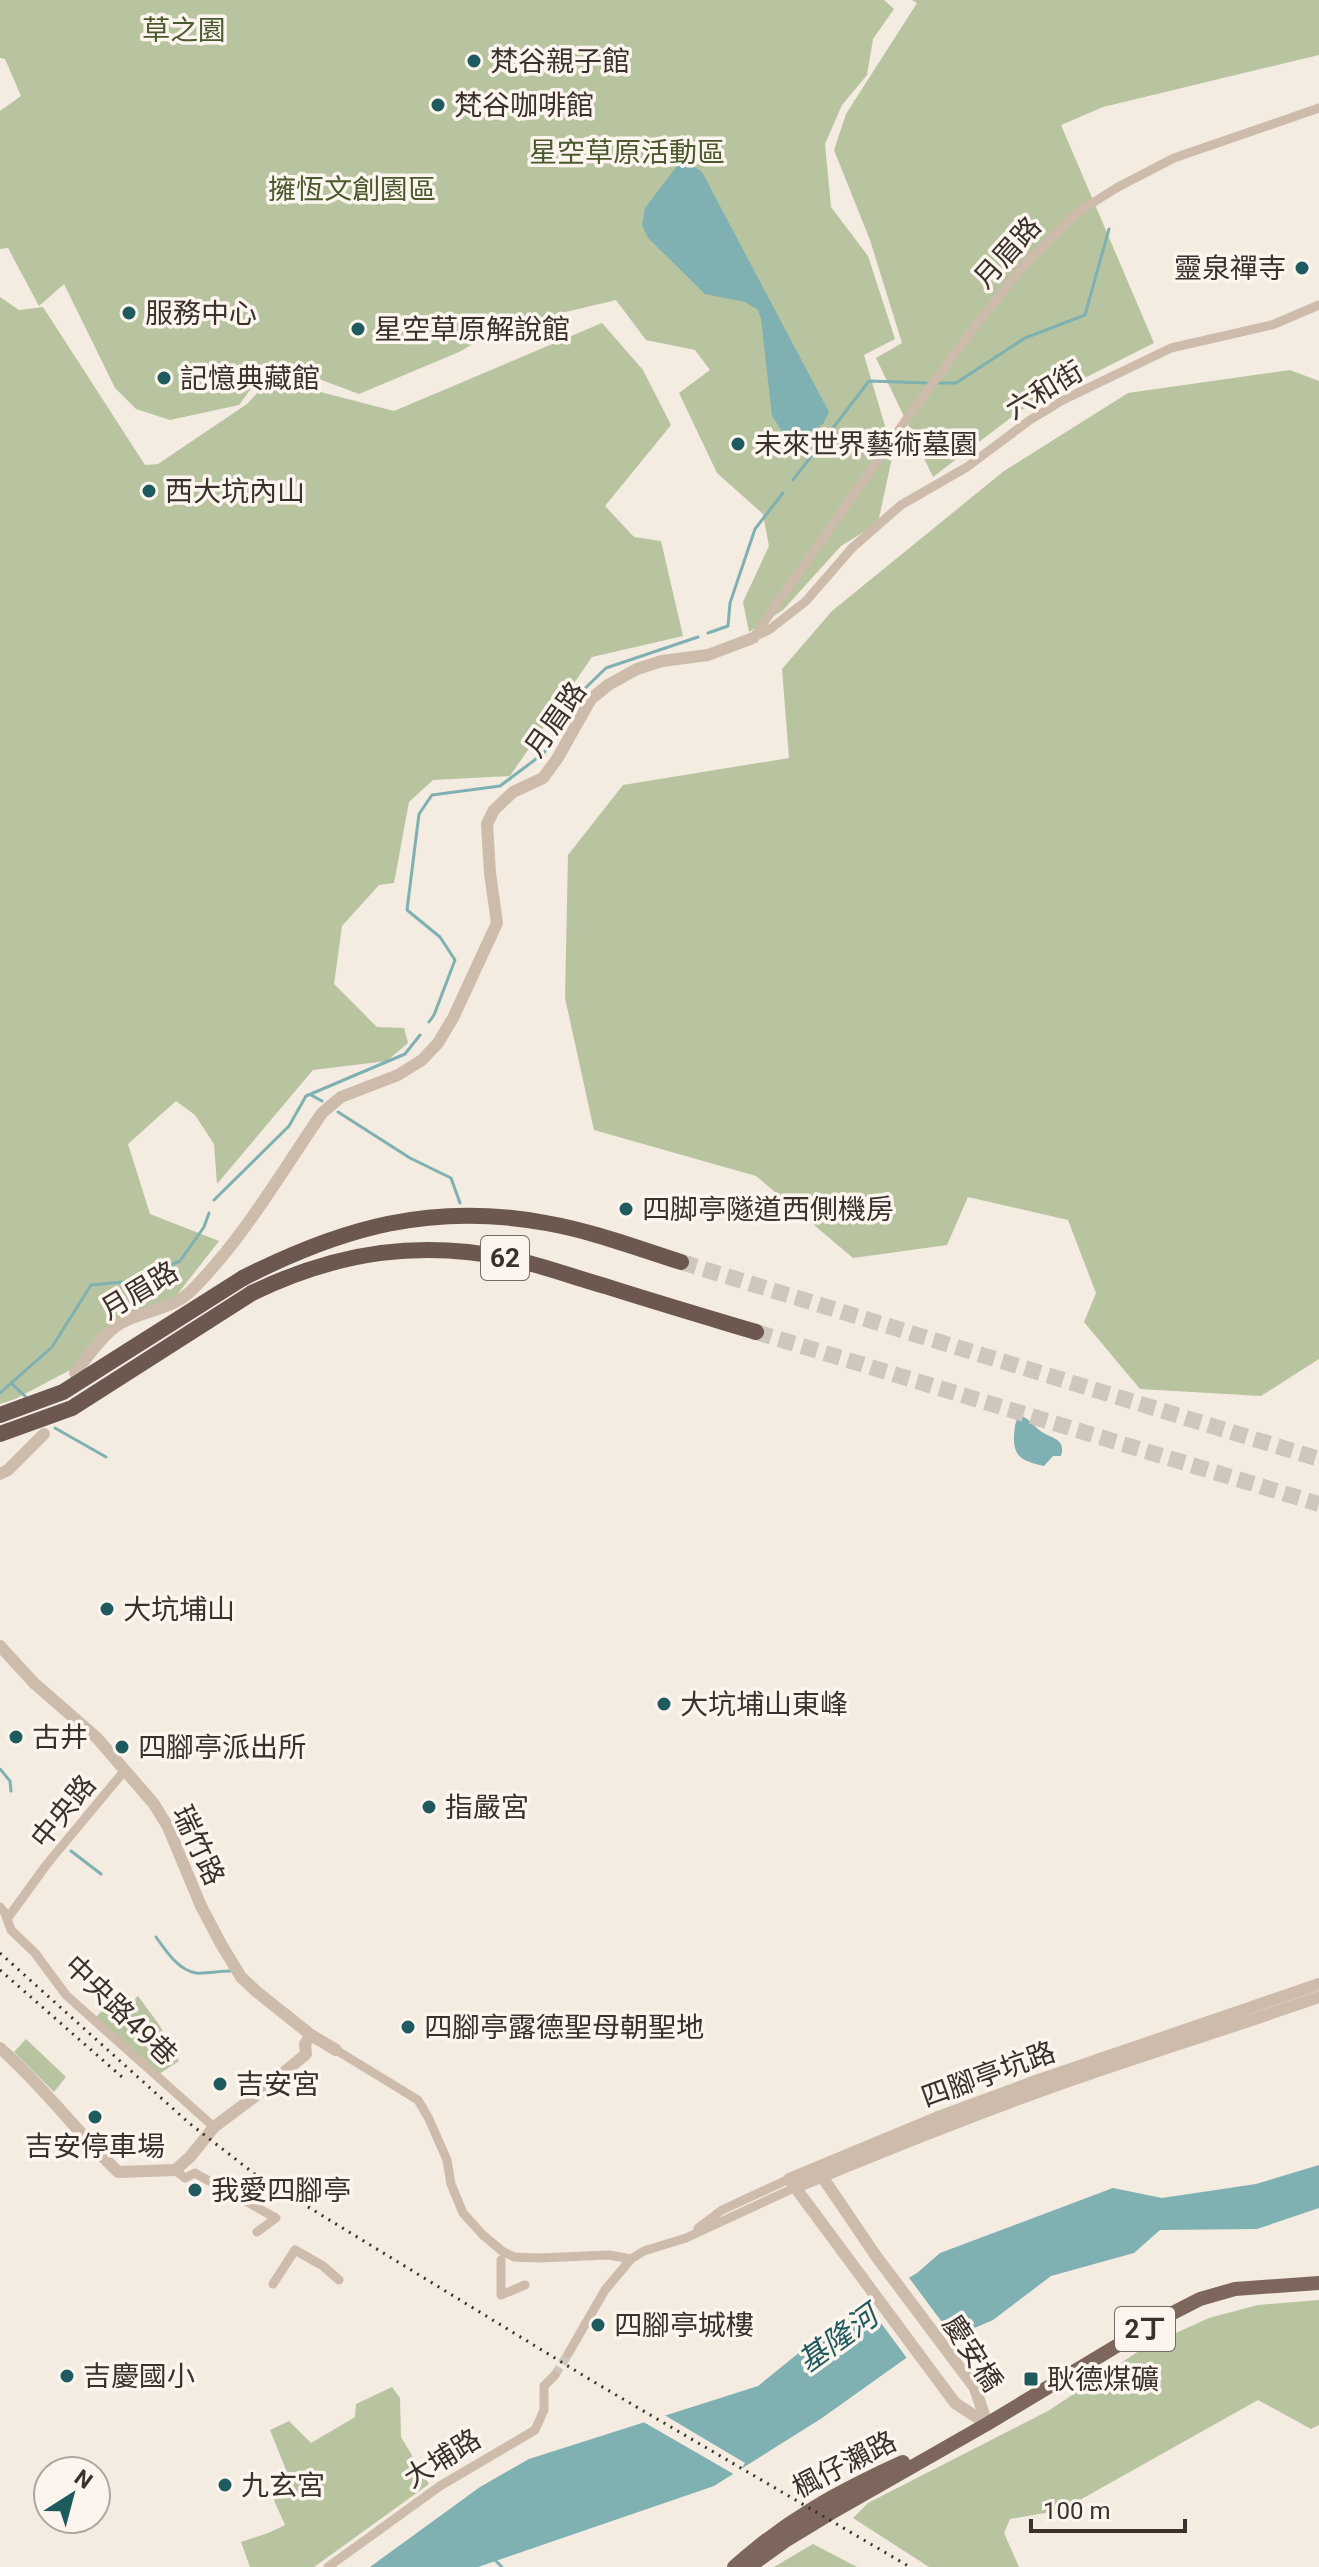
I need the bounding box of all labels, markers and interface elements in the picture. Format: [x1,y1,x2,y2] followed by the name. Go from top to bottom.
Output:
[142,14,226,47] park label: 草之園
[490,45,630,78] place label: 梵谷親子館
[465,52,483,70] marker: 梵谷親子館
[454,89,594,122] place label: 梵谷咖啡館
[429,96,447,114] marker: 梵谷咖啡館
[529,136,725,169] park label: 星空草原活動區
[268,173,436,206] park label: 擁恆文創園區
[967,210,1048,295] street label: 月眉路
[1174,252,1286,285] place label: 靈泉禪寺
[1293,259,1311,277] marker: 靈泉禪寺
[145,297,257,330] place label: 服務中心
[120,304,138,322] marker: 服務中心
[374,313,570,346] place label: 星空草原解說館
[349,320,367,338] marker: 星空草原解說館
[1000,355,1089,426] street label: 六和街
[180,362,320,395] place label: 記憶典藏館
[155,369,173,387] marker: 記憶典藏館
[754,428,978,461] place label: 未來世界藝術墓園
[729,435,747,453] marker: 未來世界藝術墓園
[165,475,305,508] place label: 西大坑內山
[140,482,158,500] marker: 西大坑內山
[518,675,593,763] street label: 月眉路
[642,1193,894,1226] place label: 四脚亭隧道西側機房
[617,1200,635,1218] marker: 四脚亭隧道西側機房
[481,1236,529,1280] road number: 62
[95,1255,184,1326] street label: 月眉路
[123,1593,235,1626] place label: 大坑埔山
[98,1600,116,1618] marker: 大坑埔山
[680,1688,848,1721] place label: 大坑埔山東峰
[655,1695,673,1713] marker: 大坑埔山東峰
[32,1721,88,1754] place label: 古井
[7,1728,25,1746] marker: 古井
[138,1731,306,1764] place label: 四腳亭派出所
[113,1738,131,1756] marker: 四腳亭派出所
[24,1768,103,1854] street label: 中央路
[445,1791,529,1824] place label: 指嚴宮
[420,1798,438,1816] marker: 指嚴宮
[166,1800,231,1890] street label: 瑞竹路
[58,1949,184,2072] street label: 中央路49巷
[424,2011,704,2044] place label: 四腳亭露德聖母朝聖地
[399,2018,417,2036] marker: 四腳亭露德聖母朝聖地
[917,2035,1060,2114] street label: 四腳亭坑路
[236,2068,320,2101] place label: 吉安宮
[211,2075,229,2093] marker: 吉安宮
[86,2108,104,2126] marker: 吉安停車場
[25,2130,165,2163] place label: 吉安停車場
[211,2174,351,2207] place label: 我愛四腳亭
[186,2181,204,2199] marker: 我愛四腳亭
[791,2295,888,2379] water label: 基隆河
[1115,2307,1175,2351] road number: 2丁
[614,2309,754,2342] place label: 四腳亭城樓
[936,2309,1009,2397] street label: 慶安橋
[589,2316,607,2334] marker: 四腳亭城樓
[83,2360,195,2393] place label: 吉慶國小
[1047,2363,1159,2396] place label: 耿德煤礦
[58,2367,76,2385] marker: 吉慶國小
[1022,2370,1040,2388] marker: 耿德煤礦
[398,2422,487,2495] street label: 大埔路
[787,2424,902,2505] street label: 楓仔瀨路
[32,2455,112,2535] north arrow
[70,2465,97,2494] text: N
[241,2469,325,2502] place label: 九玄宮
[216,2476,234,2494] marker: 九玄宮
[1031,2483,1185,2533] scale bar
[1043,2497,1110,2525] text: 100 m

